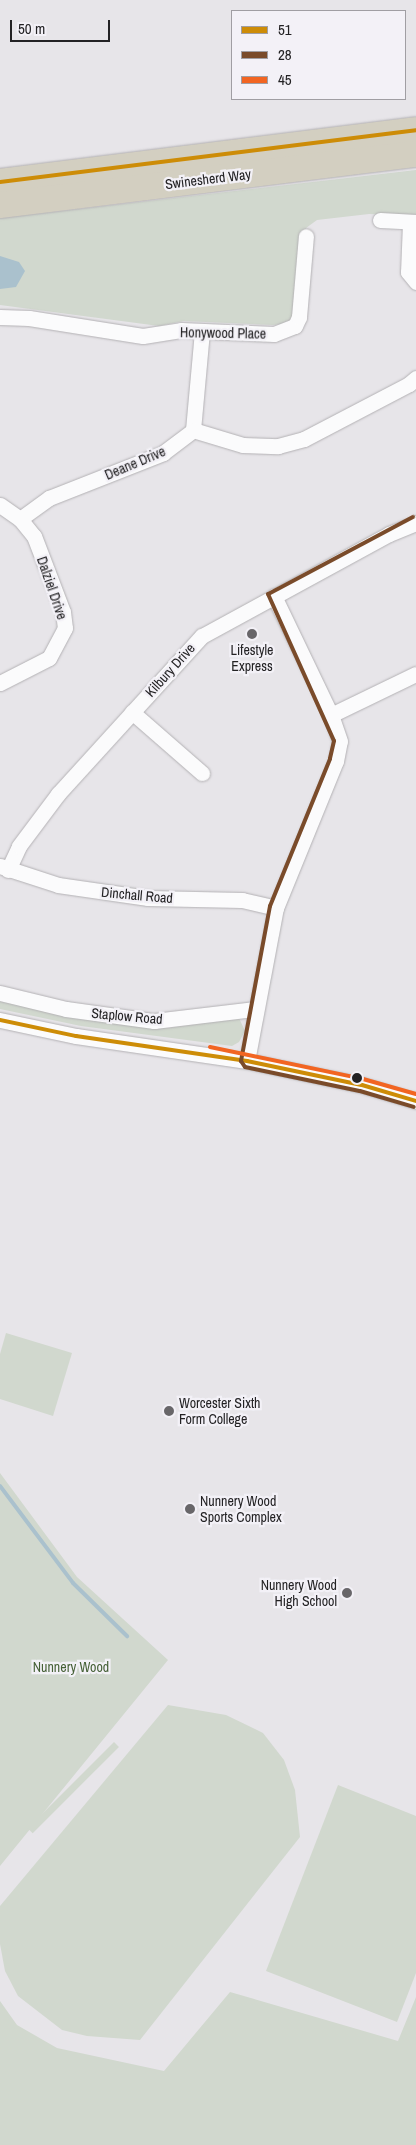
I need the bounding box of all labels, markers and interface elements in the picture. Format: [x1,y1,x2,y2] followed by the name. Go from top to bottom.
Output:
[12,10,112,42] scale bar
[231,10,406,100] legend
[18,18,45,39] text: 50 m
[278,19,292,40] text: 51
[278,44,292,65] text: 28
[278,69,292,90] text: 45
[164,165,252,193] street label: Swinesherd Way
[180,324,266,342] street label: Honywood Place
[102,443,168,483] street label: Deane Drive
[33,554,71,622] street label: Dalziel Drive
[246,628,258,640] marker: Lifestyle Express
[142,640,198,700] street label: Kilbury Drive
[231,642,273,674] place label: Lifestyle Express
[100,883,174,907] street label: Dinchall Road
[91,1005,163,1027] street label: Staplow Road
[352,1073,362,1083] unlabelled marker
[179,1395,260,1428] place label: Worcester Sixth Form College
[163,1405,175,1417] marker: Worcester Sixth Form College
[200,1493,282,1525] place label: Nunnery Wood Sports Complex
[184,1503,196,1515] marker: Nunnery Wood Sports Complex
[261,1577,337,1610] place label: Nunnery Wood High School
[341,1587,353,1599] marker: Nunnery Wood High School
[33,1659,109,1675] park label: Nunnery Wood

